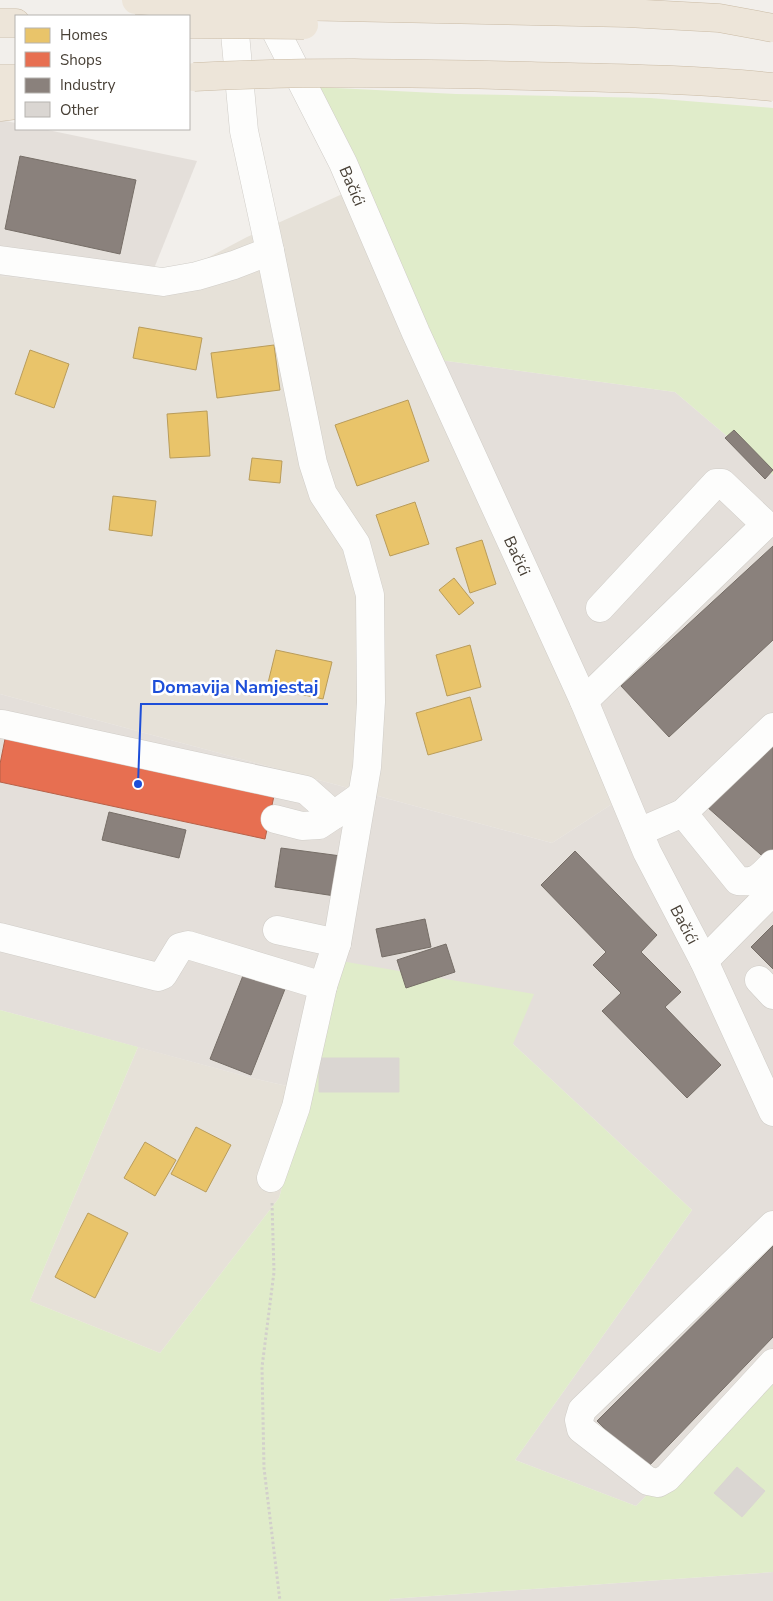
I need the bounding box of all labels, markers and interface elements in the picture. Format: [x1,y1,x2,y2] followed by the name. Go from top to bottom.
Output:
[15,15,190,130] legend
[60,25,108,45] text: Homes
[60,50,102,70] text: Shops
[60,75,116,95] text: Industry
[60,100,99,120] text: Other
[334,163,370,210] street label: Bačići
[498,533,535,580] street label: Bačići
[141,671,328,704] callout: Domavija Namjestaj
[152,675,318,699] text: Domavija Namjestaj
[665,901,703,948] street label: Bačići

